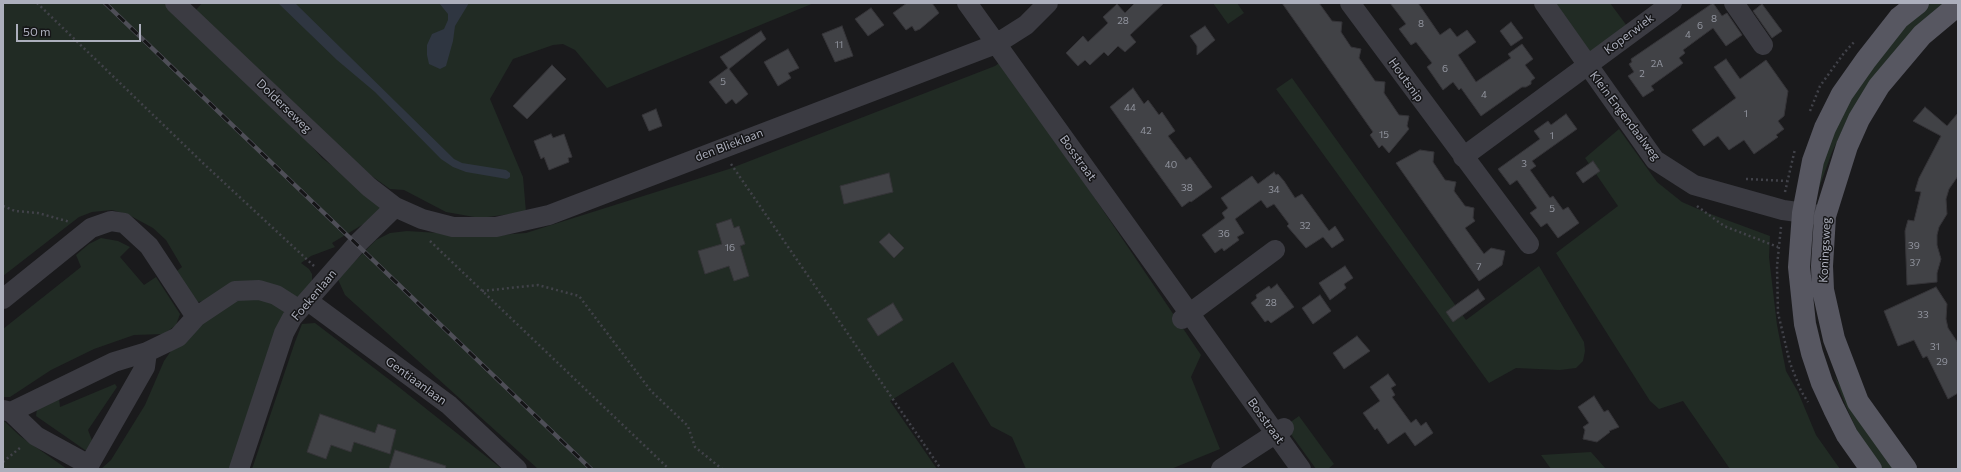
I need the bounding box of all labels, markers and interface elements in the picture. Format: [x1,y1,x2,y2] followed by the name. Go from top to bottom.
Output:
[1601,11,1657,57] street label: Koperwiek
[1711,13,1717,25] house number: 8
[1117,15,1129,27] house number: 28
[18,16,143,42] scale bar
[1418,18,1424,30] house number: 8
[1697,20,1703,32] house number: 6
[23,24,51,38] text: 50 m
[1685,29,1691,41] house number: 4
[835,39,843,51] house number: 11
[1385,55,1427,105] street label: Houtsnip
[1651,58,1663,70] house number: 2A
[1442,63,1448,75] house number: 6
[1639,68,1645,80] house number: 2
[1587,69,1663,163] street label: Klein Engendaalweg
[254,76,314,136] street label: Dolderseweg
[720,76,726,88] house number: 5
[1481,89,1487,101] house number: 4
[1124,102,1136,114] house number: 44
[1744,108,1748,120] house number: 1
[693,125,765,165] street label: den Blieklaan
[1140,125,1152,137] house number: 42
[1379,129,1389,141] house number: 15
[1550,130,1554,142] house number: 1
[1057,132,1099,184] street label: Bosstraat
[1521,158,1527,170] house number: 3
[1165,159,1177,171] house number: 40
[1181,182,1193,194] house number: 38
[1268,184,1280,196] house number: 34
[1549,203,1555,215] house number: 5
[1816,217,1834,283] street label: Koningsweg
[1299,220,1311,232] house number: 32
[1218,228,1230,240] house number: 36
[1908,240,1920,252] house number: 39
[725,242,735,254] house number: 16
[1910,257,1920,269] house number: 37
[1476,261,1482,273] house number: 7
[289,267,339,323] street label: Foekenlaan
[1265,297,1277,309] house number: 28
[1917,309,1929,321] house number: 33
[1930,341,1940,353] house number: 31
[383,354,449,408] street label: Gentiaanlaan
[1936,356,1948,368] house number: 29
[1245,395,1287,447] street label: Bosstraat

